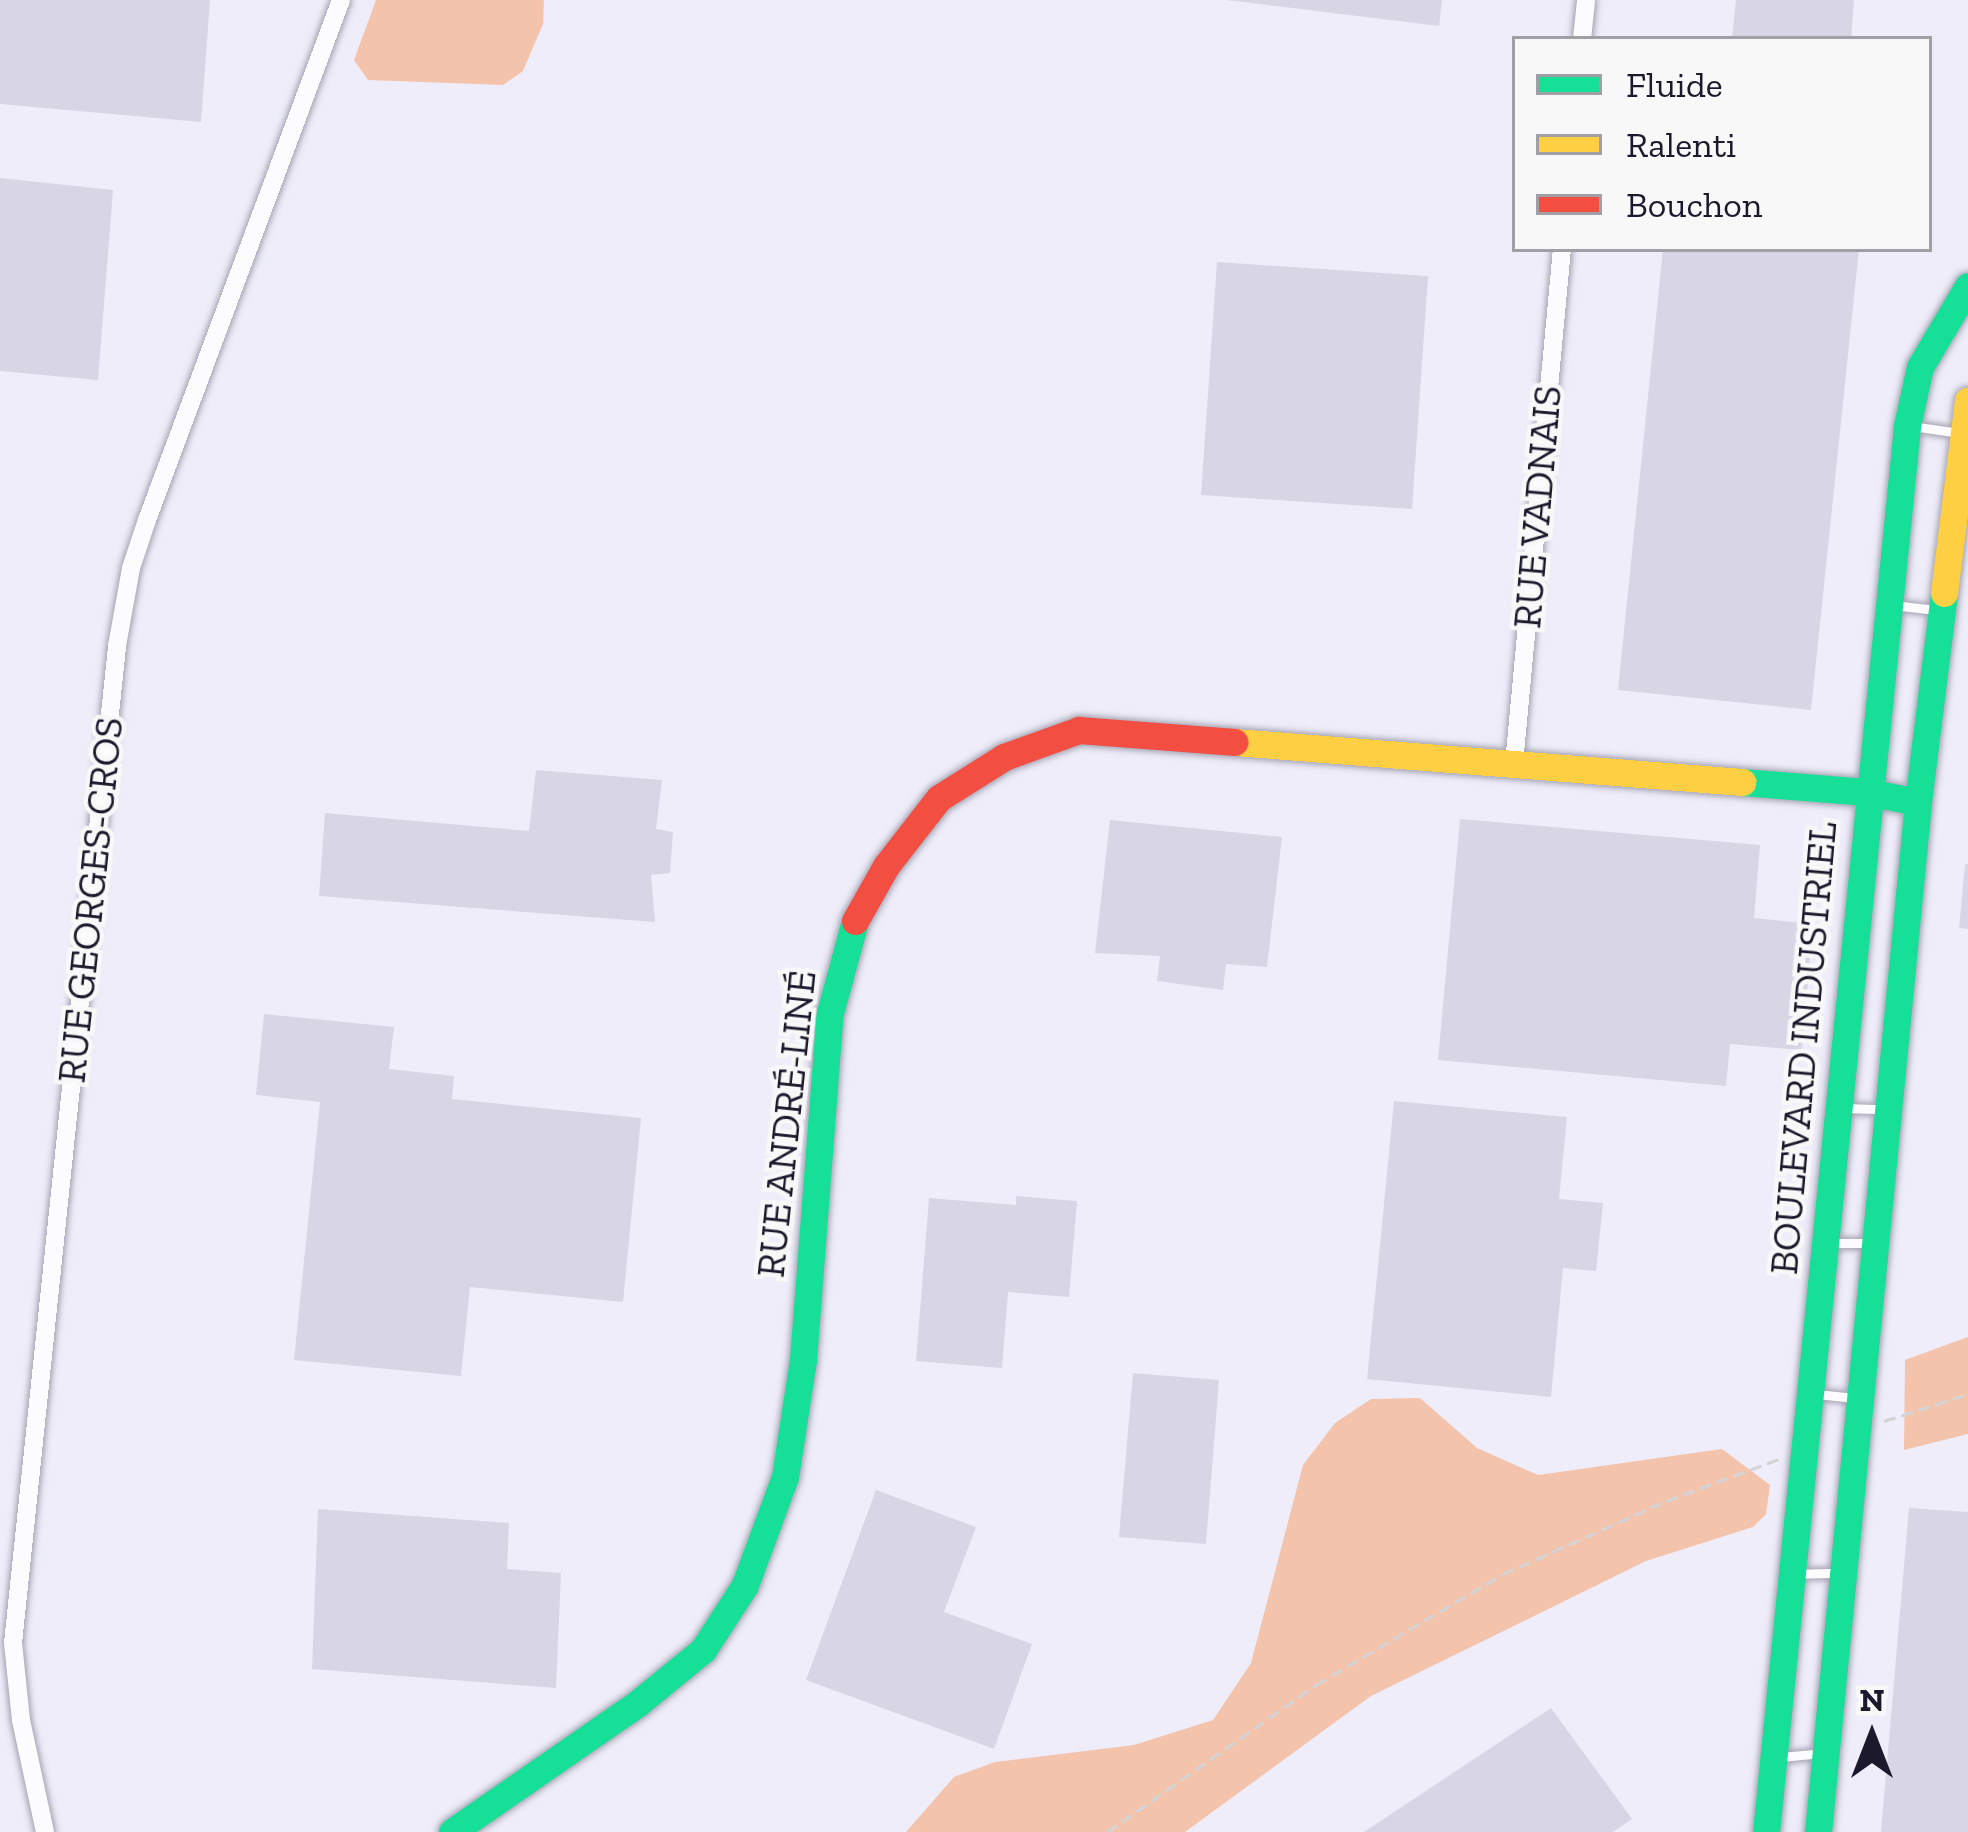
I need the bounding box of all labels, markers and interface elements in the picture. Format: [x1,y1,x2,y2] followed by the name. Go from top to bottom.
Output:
[1512,36,1932,252] legend
[1626,63,1723,106] text: Fluide
[1626,123,1736,166] text: Ralenti
[1626,183,1762,226] text: Bouchon
[1504,383,1572,631] street label: RUE VADNAIS
[49,715,133,1085] street label: RUE GEORGES-CROS
[1761,820,1847,1276] street label: BOULEVARD INDUSTRIEL
[748,968,826,1280] street label: RUE ANDRÉ-LINÉ
[1812,1676,1932,1796] north arrow
[1859,1680,1885,1719] text: N

